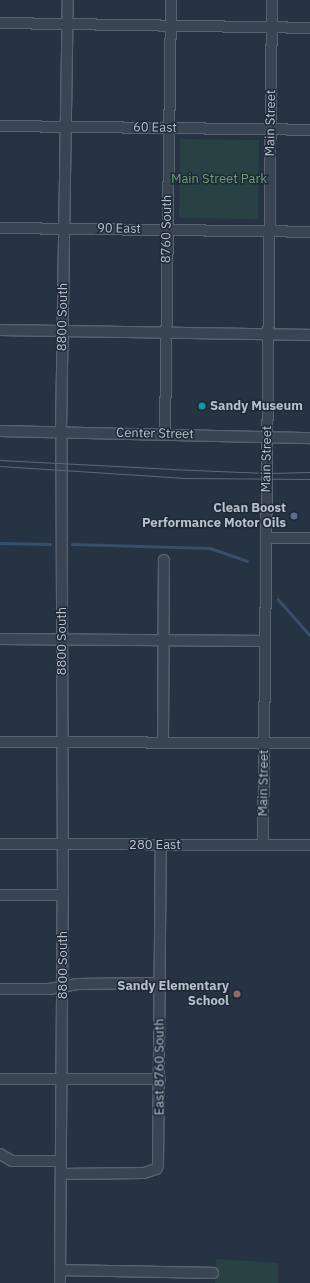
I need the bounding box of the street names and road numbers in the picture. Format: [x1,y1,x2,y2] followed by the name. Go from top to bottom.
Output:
[263,89,279,157] street label: Main Street
[133,120,177,136] street label: 60 East
[159,195,175,263] street label: 8760 South
[97,221,141,237] street label: 90 East
[55,283,71,351] street label: 8800 South
[259,425,275,493] street label: Main Street
[116,426,194,442] street label: Center Street
[54,607,70,675] street label: 8800 South
[256,749,272,817] street label: Main Street
[129,837,181,853] street label: 280 East
[55,931,71,999] street label: 8800 South
[152,1019,168,1115] street label: East 8760 South

